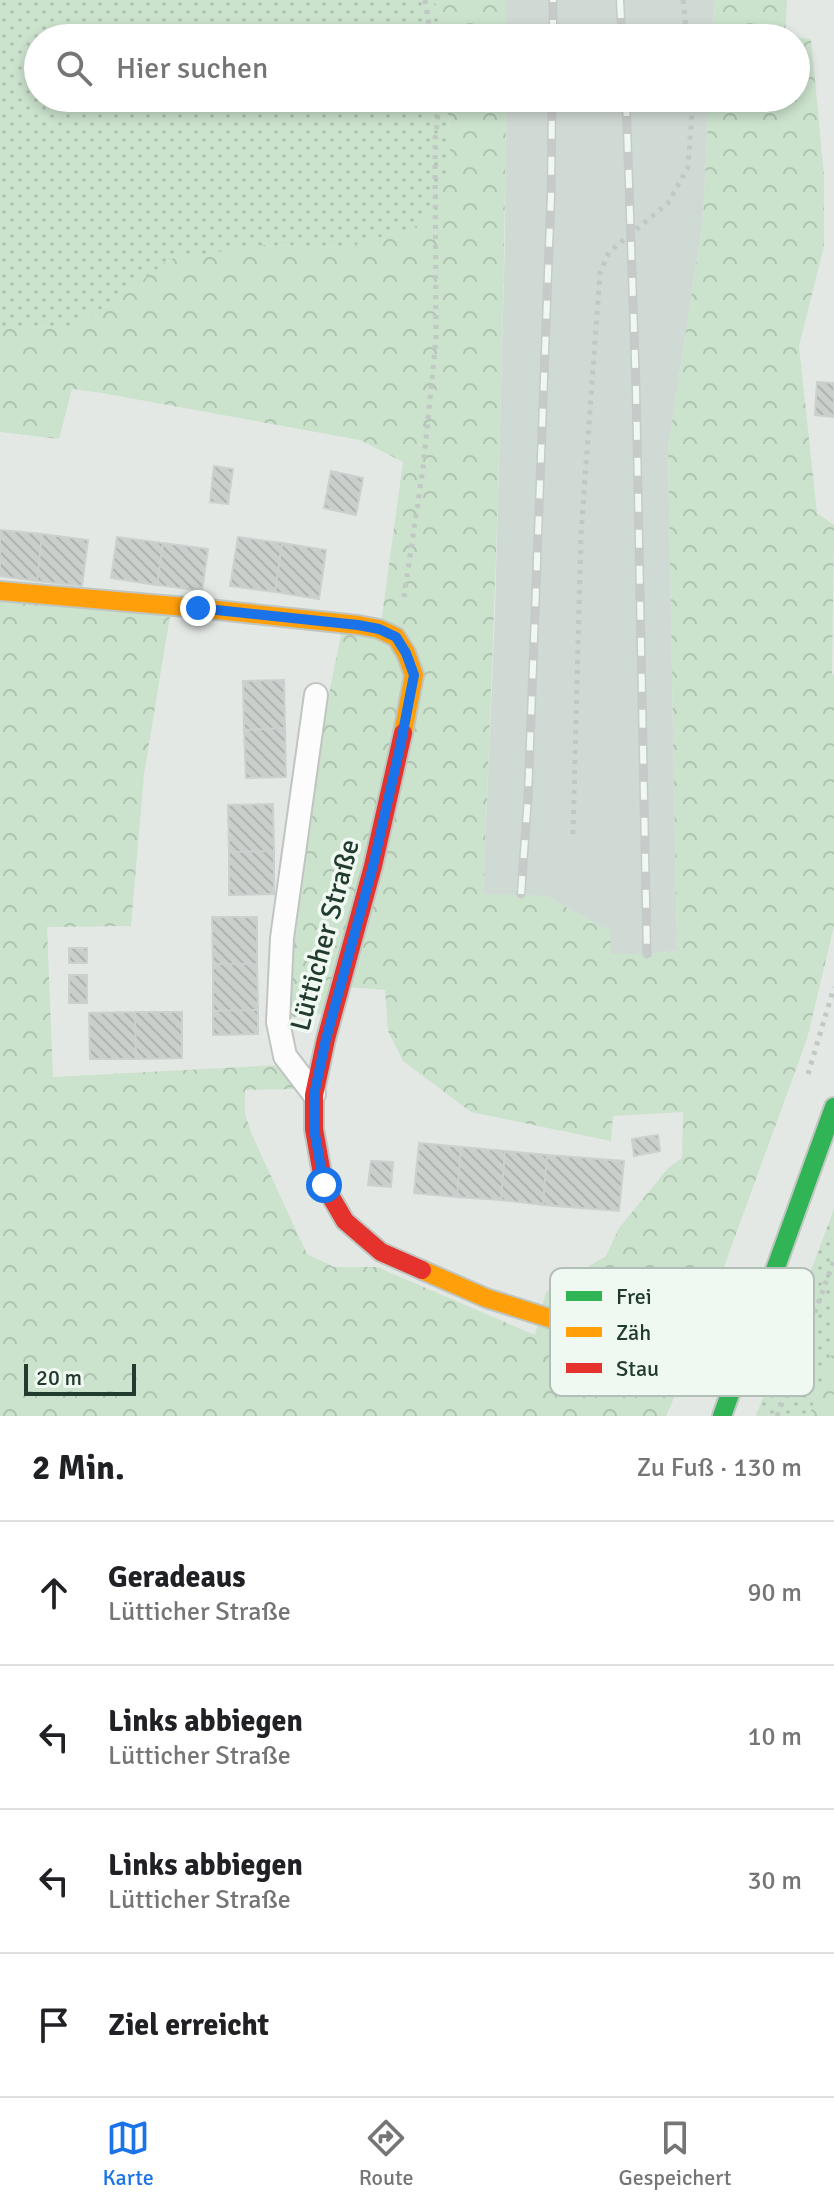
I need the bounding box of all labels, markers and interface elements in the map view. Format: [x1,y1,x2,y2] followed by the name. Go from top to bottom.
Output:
[24,24,810,112] search box
[52,46,96,90] icon: search
[116,50,268,87] text: Hier suchen
[180,590,216,626] route end
[283,836,367,1034] street label: Lütticher Straße
[306,1167,342,1203] route start
[550,1268,814,1396] legend
[616,1283,652,1310] text: Frei
[616,1319,651,1346] text: Zäh
[616,1355,659,1382] text: Stau
[24,1360,136,1396] scale bar
[36,1364,82,1391] text: 20 m
[32,1447,125,1489] text: 2 Min.
[637,1452,802,1484] text: Zu Fuß · 130 m
[108,1559,246,1596] text: Geradeaus
[32,1571,76,1615] icon: ahead
[747,1577,802,1609] text: 90 m
[108,1596,291,1628] text: Lütticher Straße
[108,1703,303,1740] text: Links abbiegen
[32,1715,76,1759] icon: left
[747,1721,802,1753] text: 10 m
[108,1740,291,1772] text: Lütticher Straße
[108,1847,303,1884] text: Links abbiegen
[32,1859,76,1903] icon: left
[747,1865,802,1897] text: 30 m
[108,1884,291,1916] text: Lütticher Straße
[32,2003,76,2047] icon: arrive
[108,2007,269,2044] text: Ziel erreicht
[102,2116,154,2191] tab: Karte
[359,2116,414,2191] tab: Route
[619,2116,732,2191] tab: Gespeichert

